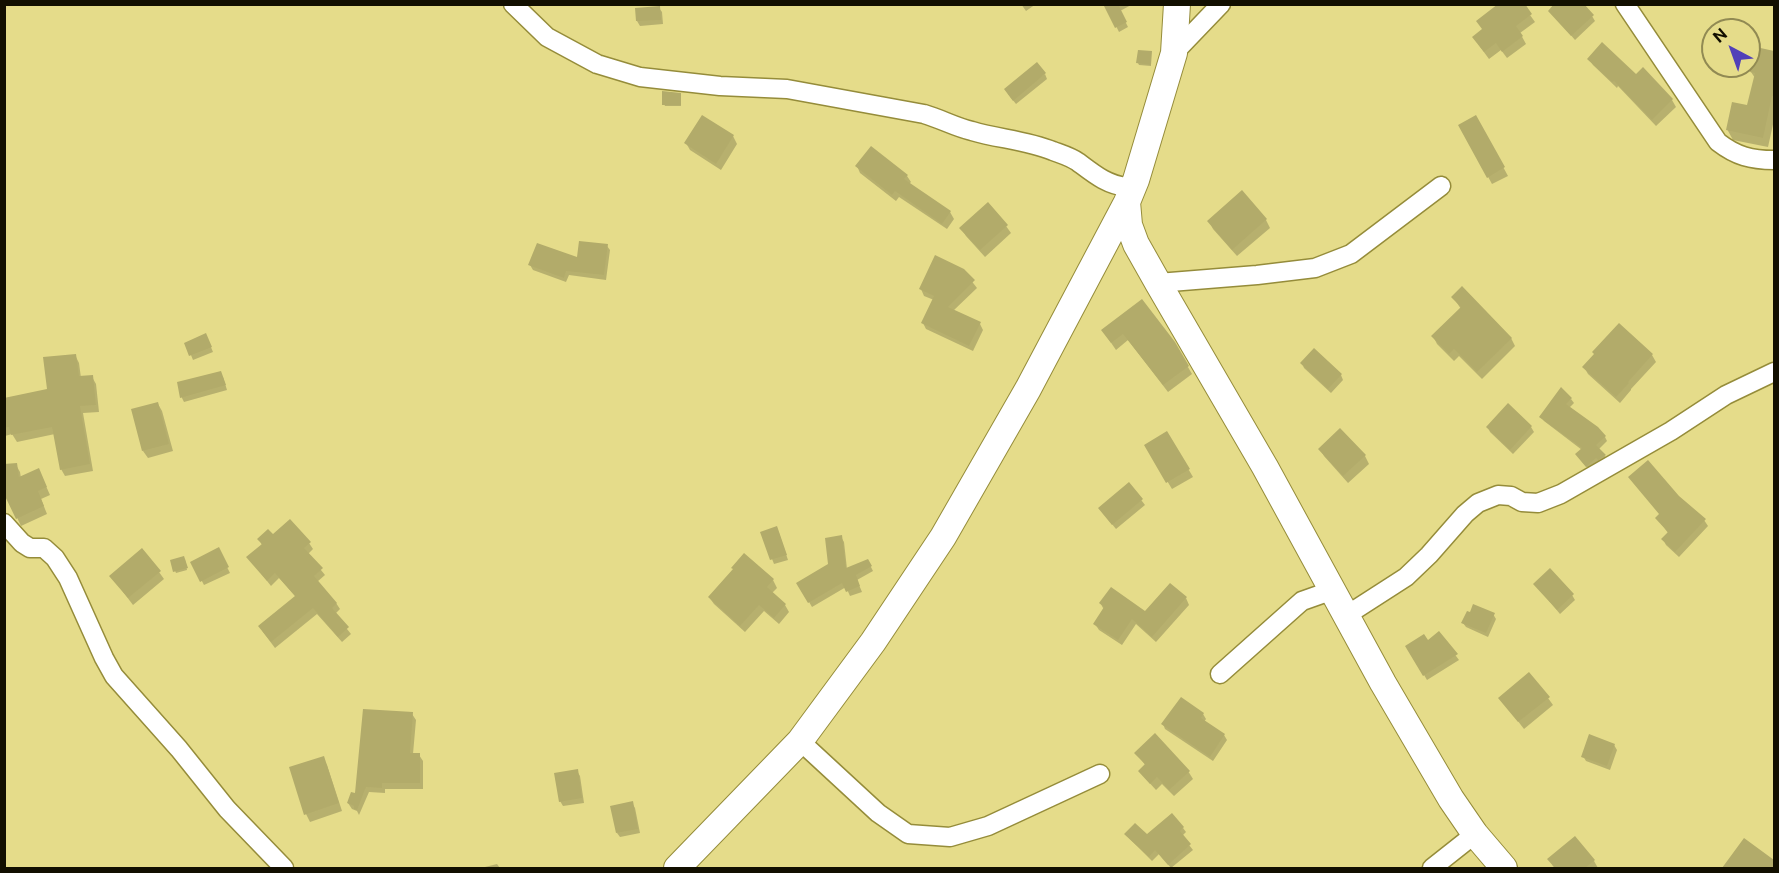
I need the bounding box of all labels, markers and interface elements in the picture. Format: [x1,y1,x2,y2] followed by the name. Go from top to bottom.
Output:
[1701,18,1761,78] north arrow
[1709,24,1731,47] text: N

